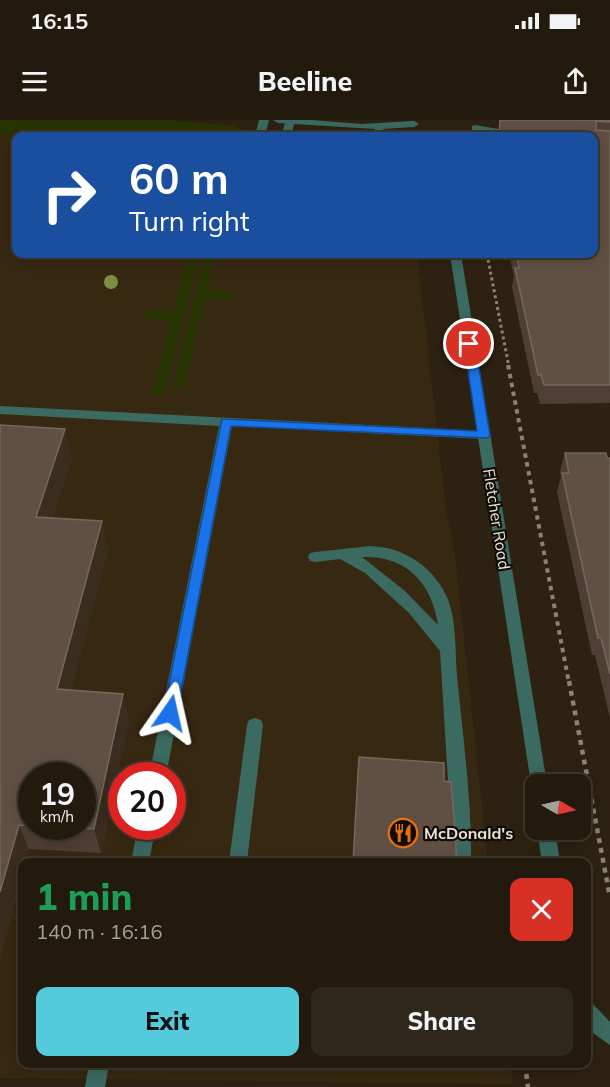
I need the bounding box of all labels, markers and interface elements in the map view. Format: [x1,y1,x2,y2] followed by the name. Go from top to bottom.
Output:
[30,7,88,35] text: 16:15
[258,64,352,98] text: Beeline
[18,65,51,98] icon: menu
[559,65,592,98] icon: share
[129,152,229,205] text: 60 m
[30,156,108,234] icon: right
[129,204,249,238] text: Turn right
[443,318,494,369] pin
[452,327,485,360] icon: arrive
[479,467,515,571] street label: Fletcher Road
[138,681,202,745] position arrow
[108,762,186,840] speed limit sign: 20
[525,774,591,840] north arrow
[525,774,591,840] map controls
[39,775,75,813] text: 19
[40,807,74,826] text: km/h
[387,817,419,849] restaurant icon: McDonald's
[424,823,513,843] place label: McDonald's
[36,874,132,919] text: 1 min
[510,878,573,941] button: close
[36,919,162,944] text: 140 m · 16:16
[36,987,299,1056] button: Exit
[311,987,573,1056] button: Share

